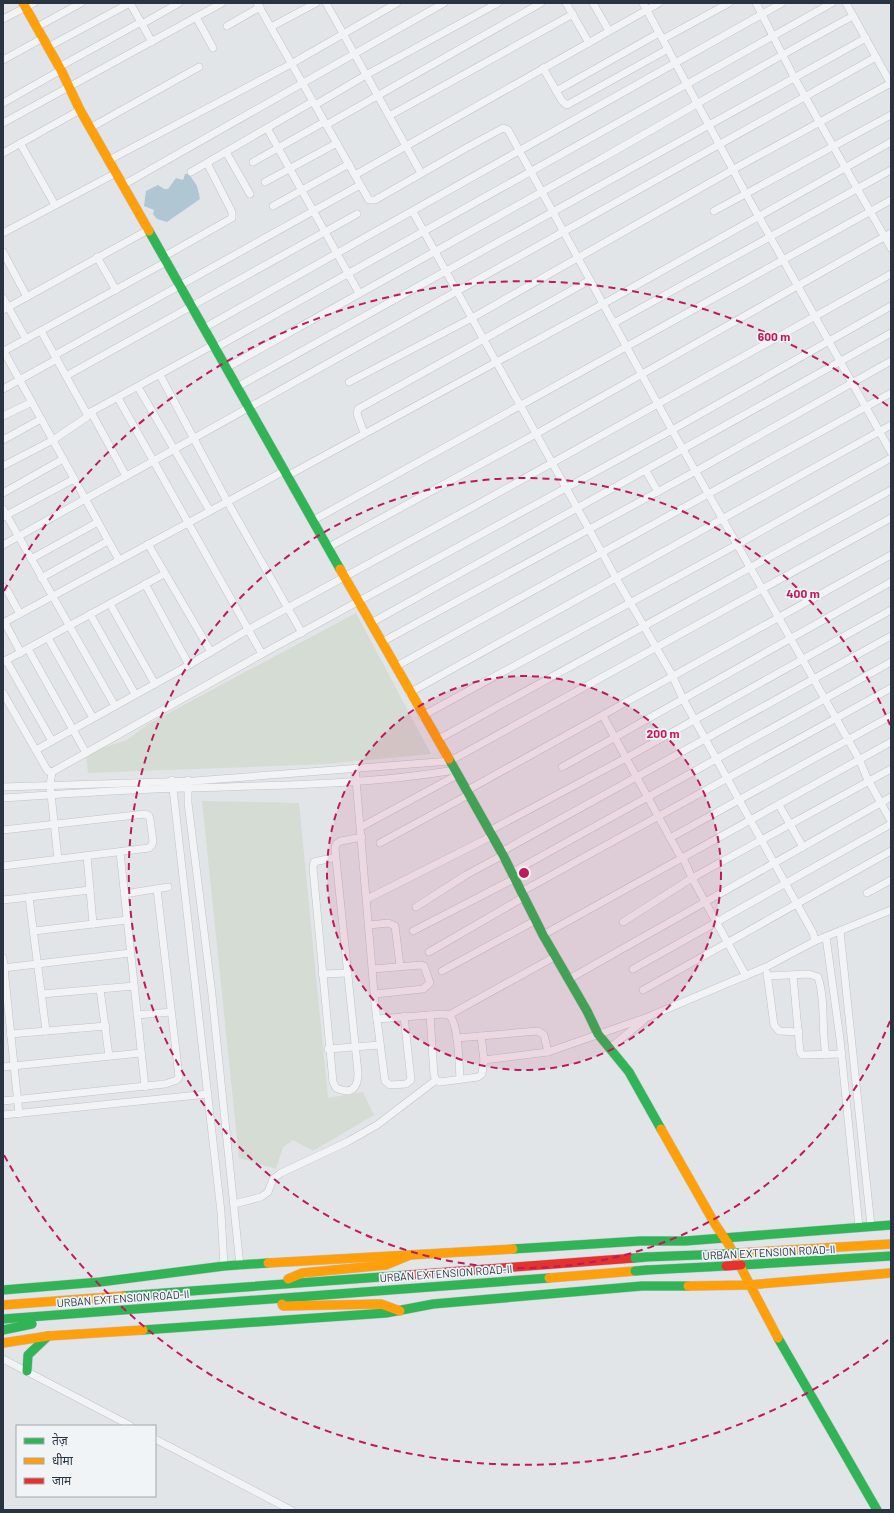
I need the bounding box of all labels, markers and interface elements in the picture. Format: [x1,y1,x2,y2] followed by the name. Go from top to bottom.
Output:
[758,329,790,343] text: 600 m
[786,586,820,600] text: 400 m
[647,726,679,740] text: 200 m
[517,866,531,880] centre of rings
[702,1242,836,1262] street label: URBAN EXTENSION ROAD-II
[379,1262,513,1284] street label: URBAN EXTENSION ROAD-II
[56,1287,190,1309] street label: URBAN EXTENSION ROAD-II
[16,1425,156,1497] legend
[52,1433,69,1447] text: तेज़
[52,1453,74,1467] text: धीमा
[52,1473,72,1487] text: जाम

